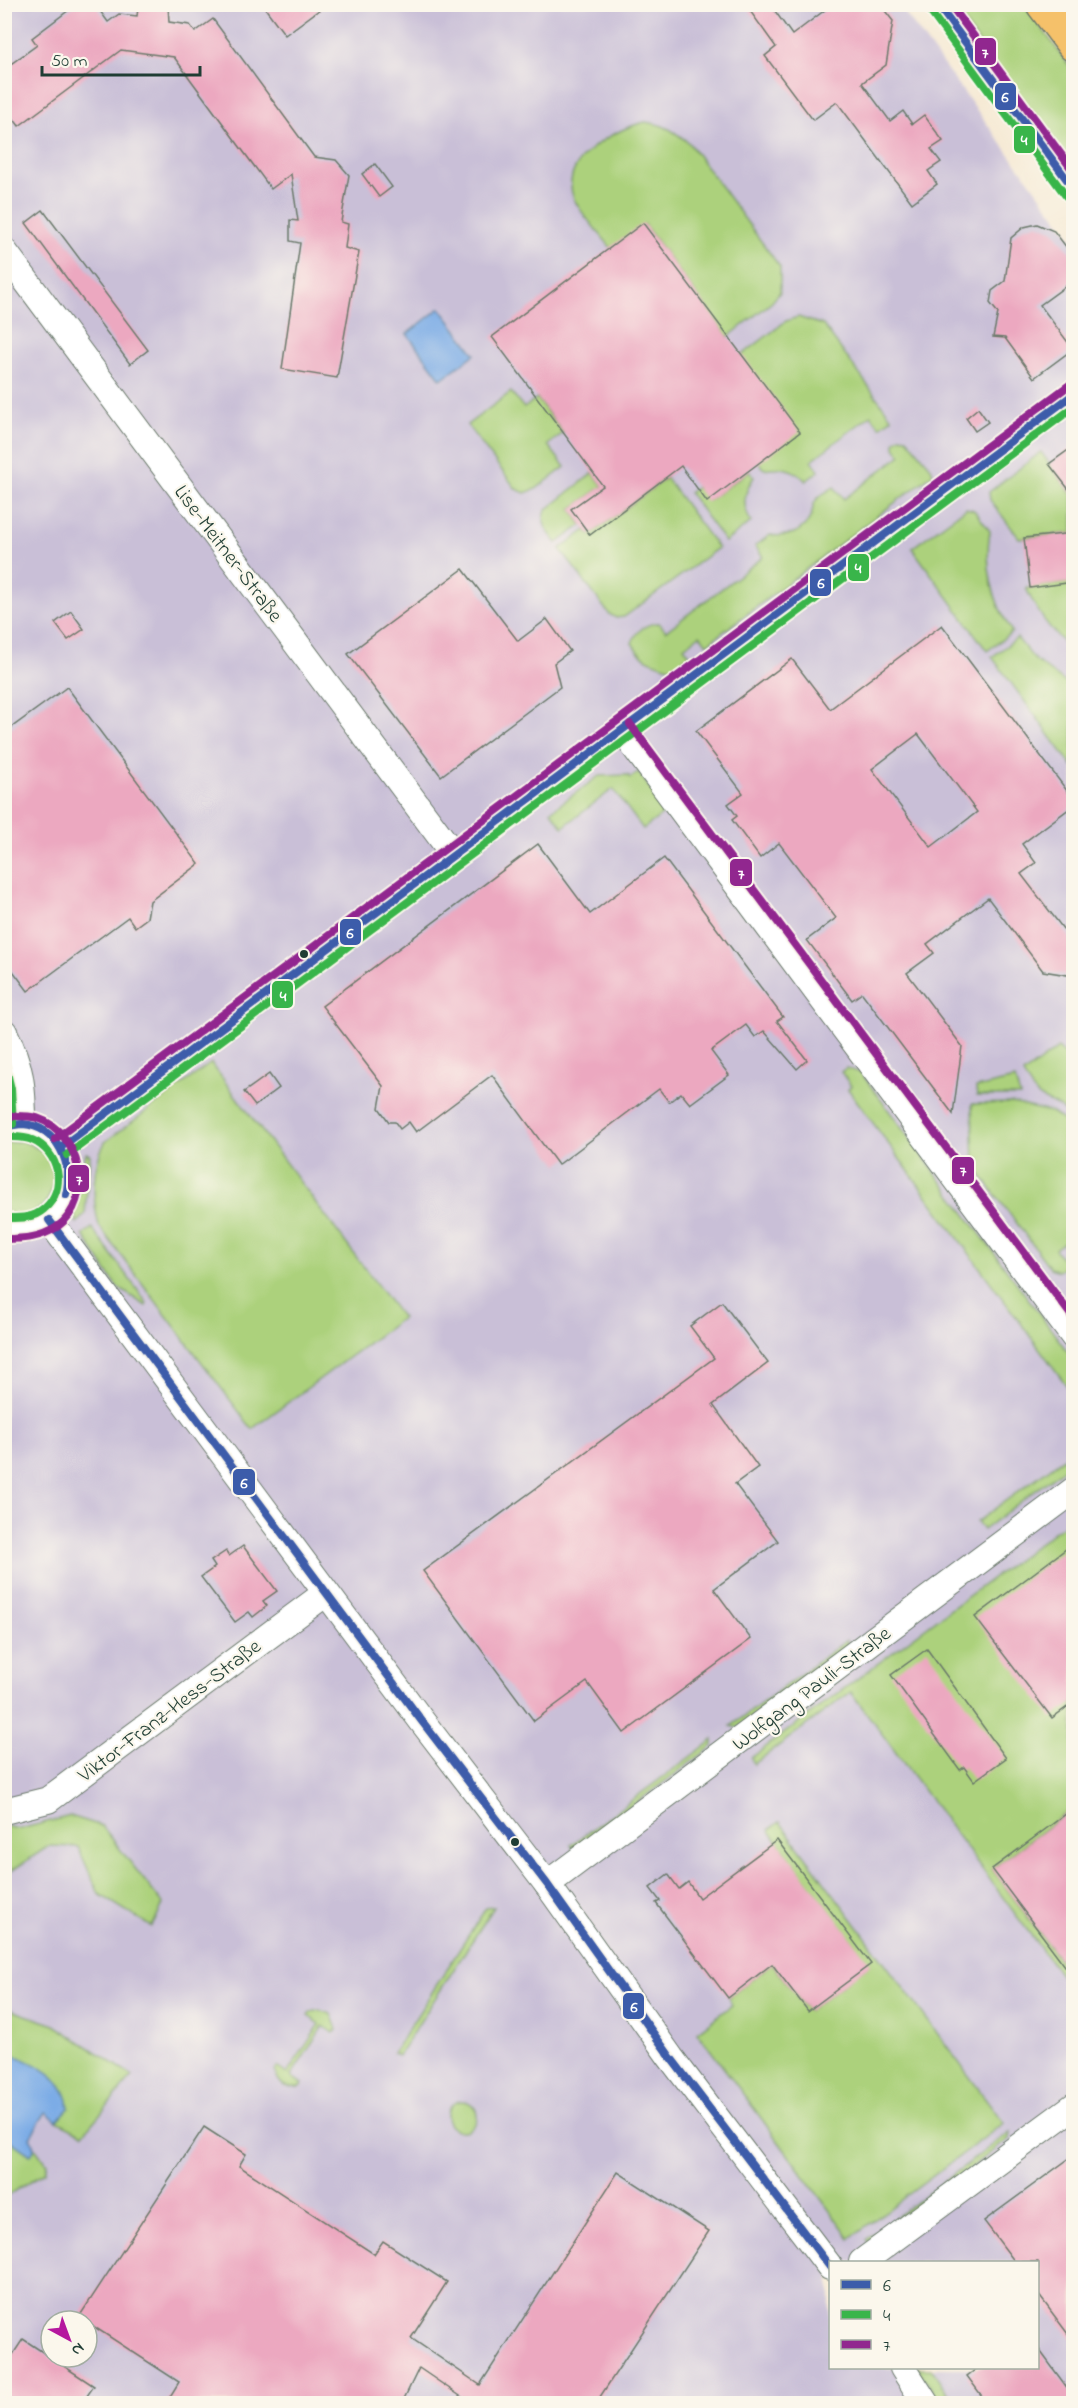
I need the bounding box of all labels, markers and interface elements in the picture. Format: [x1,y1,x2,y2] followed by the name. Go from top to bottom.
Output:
[974,37,997,66] line badge: 7
[42,39,200,77] scale bar
[982,42,989,66] text: 7
[51,49,88,75] text: 50 m
[994,82,1017,111] line badge: 6
[1000,86,1009,110] text: 6
[1013,125,1036,154] line badge: 4
[1020,129,1028,153] text: 4
[166,479,290,630] street label: Lise-Meitner-Straße
[847,553,870,582] line badge: 4
[854,557,862,581] text: 4
[809,568,832,597] line badge: 6
[816,572,825,596] text: 6
[729,858,753,887] line badge: 7
[738,863,745,887] text: 7
[339,918,362,946] line badge: 6
[345,922,354,946] text: 6
[298,948,310,960] unlabelled marker
[271,980,294,1009] line badge: 4
[279,985,287,1009] text: 4
[951,1156,975,1185] line badge: 7
[960,1160,967,1184] text: 7
[67,1164,90,1193] line badge: 7
[76,1169,83,1193] text: 7
[232,1468,256,1496] line badge: 6
[239,1472,248,1496] text: 6
[727,1620,900,1761] street label: Wolfgang Pauli-Straße
[71,1632,269,1791] street label: Viktor-Franz-Hess-Straße
[509,1836,521,1848] unlabelled marker
[622,1992,645,2020] line badge: 6
[629,1996,638,2020] text: 6
[829,2261,1039,2369] legend
[883,2274,891,2300] text: 6
[883,2304,891,2330] text: 4
[39,2309,99,2369] north arrow
[883,2334,891,2360] text: 7
[65,2336,89,2362] text: N

